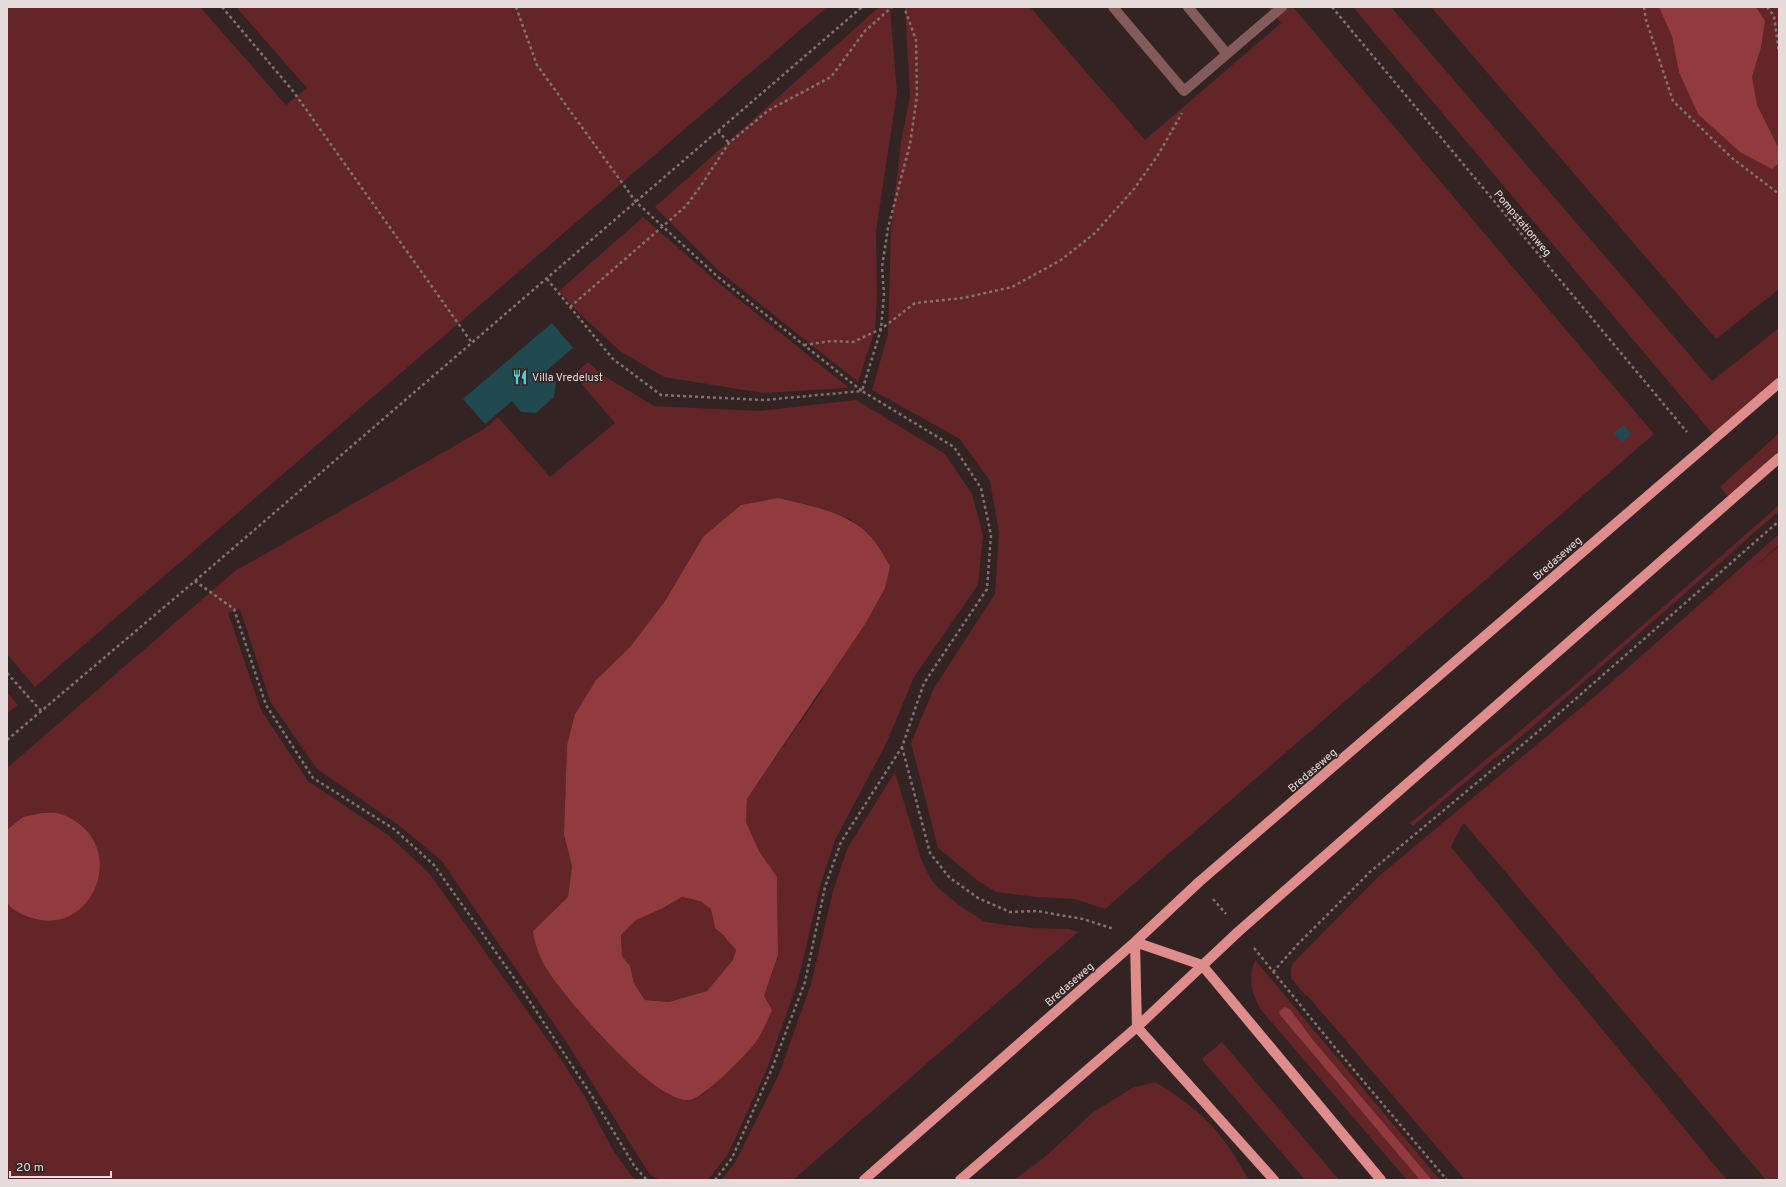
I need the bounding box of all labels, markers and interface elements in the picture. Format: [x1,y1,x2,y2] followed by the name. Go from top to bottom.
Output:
[1490,188,1554,260] street label: Pompstationweg
[511,368,529,386] restaurant icon: Villa Vredelust
[532,371,603,385] place label: Villa Vredelust
[1530,534,1585,584] street label: Bredaseweg
[1285,746,1340,796] street label: Bredaseweg
[1042,960,1097,1010] street label: Bredaseweg
[10,1153,111,1179] scale bar
[16,1160,44,1176] text: 20 m

